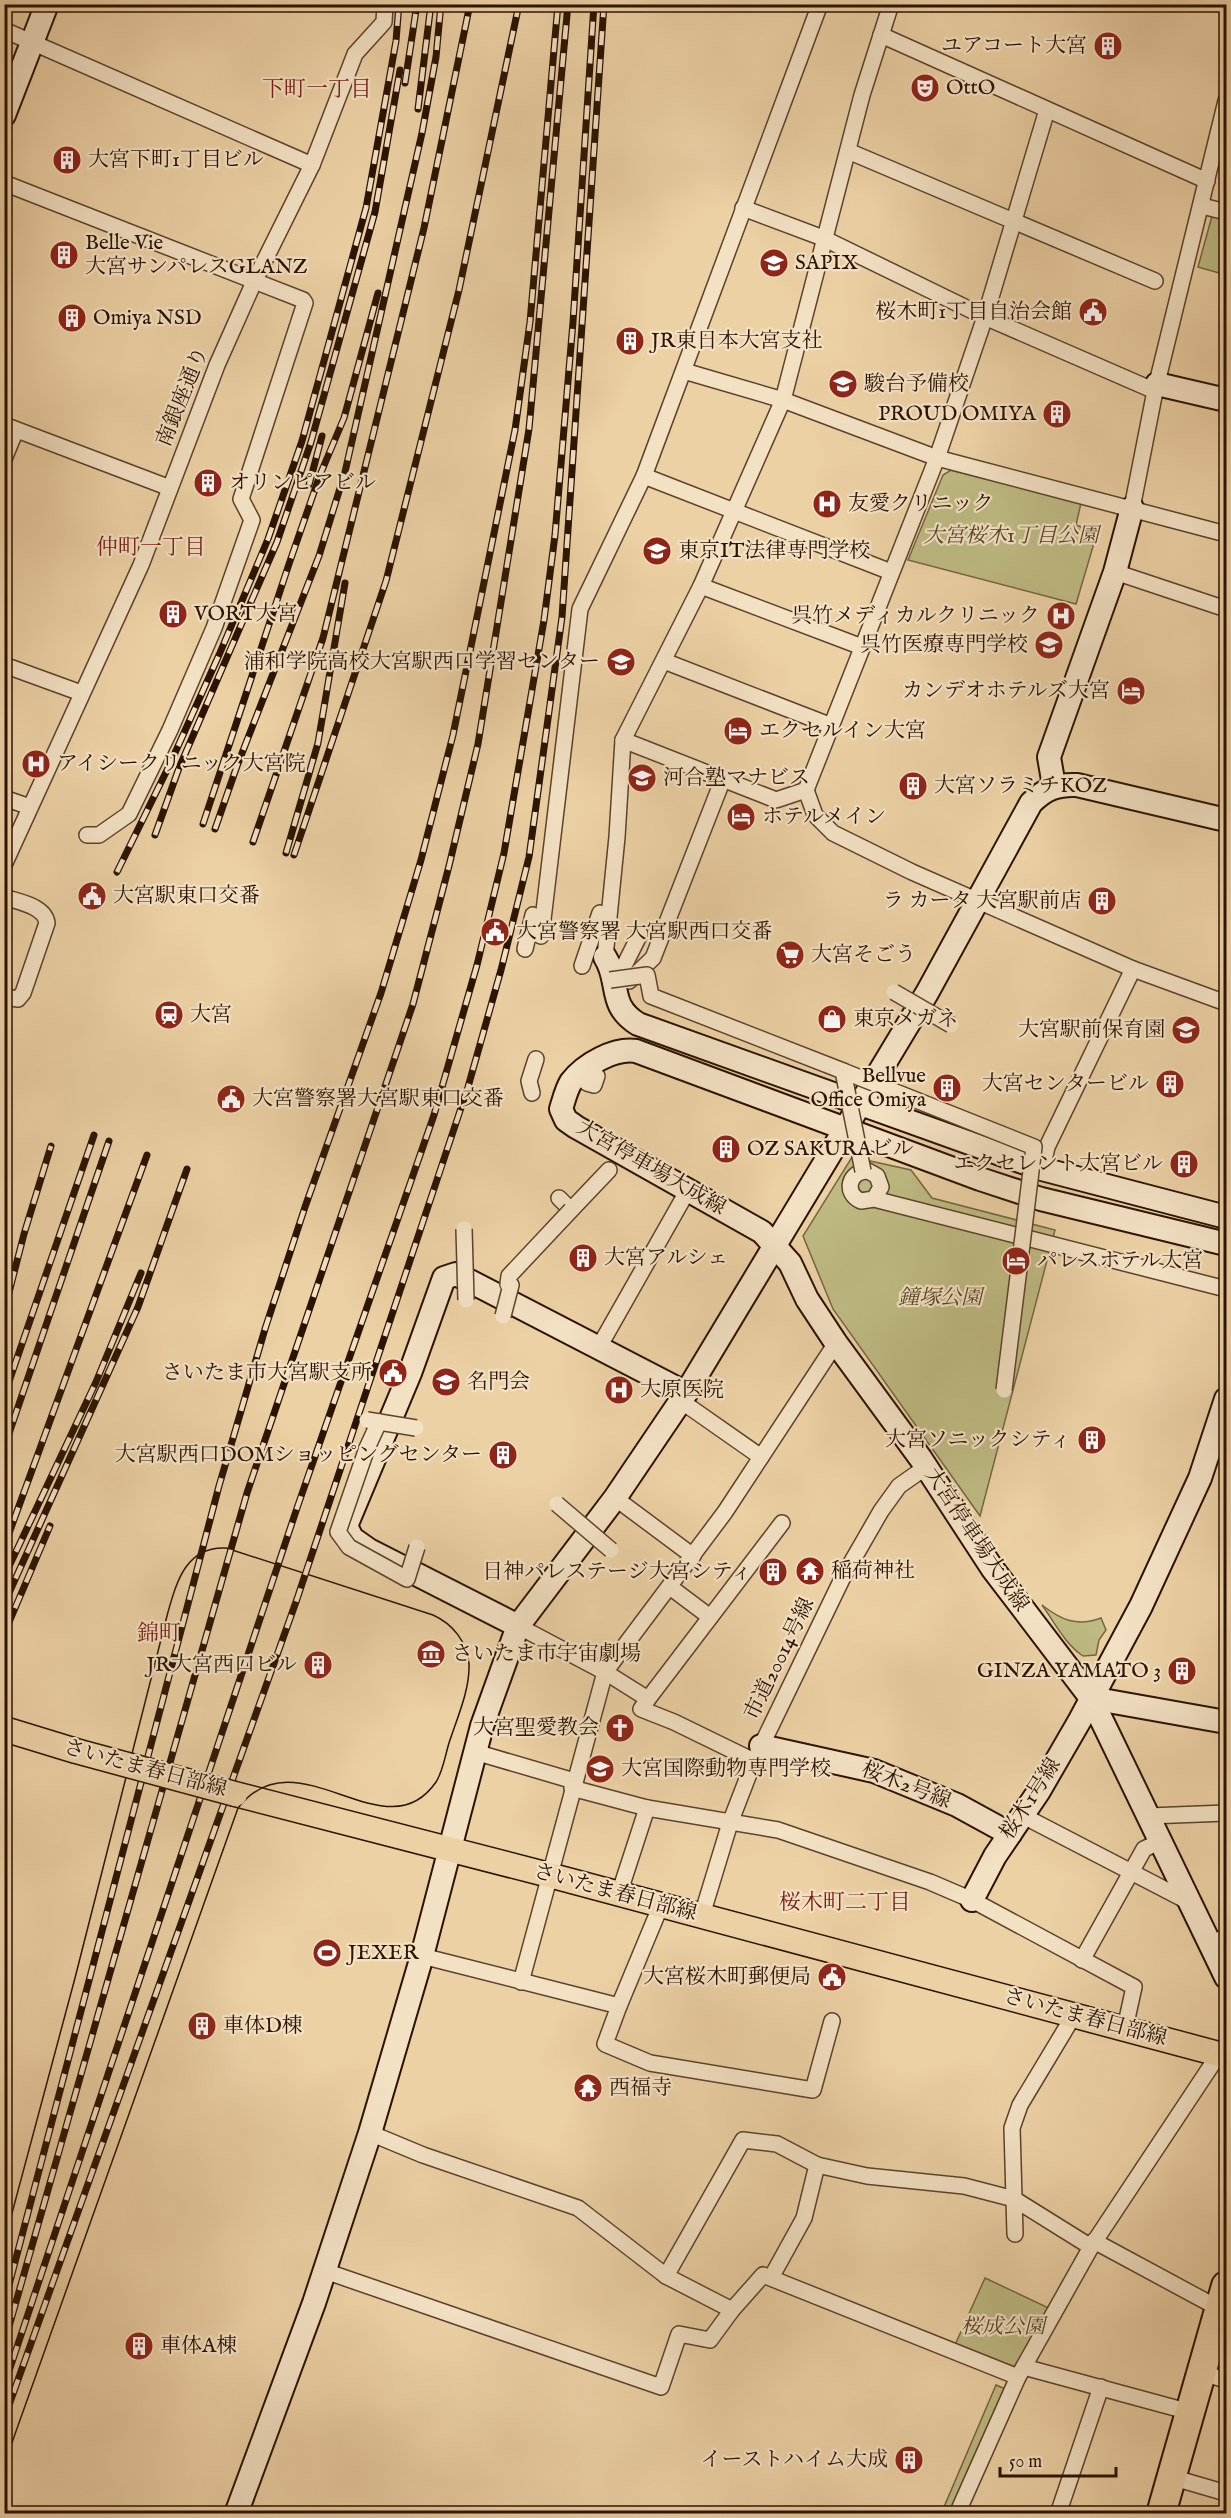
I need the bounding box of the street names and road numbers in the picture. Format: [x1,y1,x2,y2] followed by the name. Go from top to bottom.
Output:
[151,343,215,451] street label: 南銀座通り
[572,1114,730,1222] street label: 大宮停車場大成線
[918,1463,1034,1617] street label: 大宮停車場大成線
[739,1594,821,1724] street label: 市道20014号線
[60,1734,230,1804] street label: さいたま春日部線
[995,1753,1067,1845] street label: 桜木1号線
[857,1757,955,1815] street label: 桜木2号線
[530,1858,700,1928] street label: さいたま春日部線
[1000,1983,1170,2053] street label: さいたま春日部線

